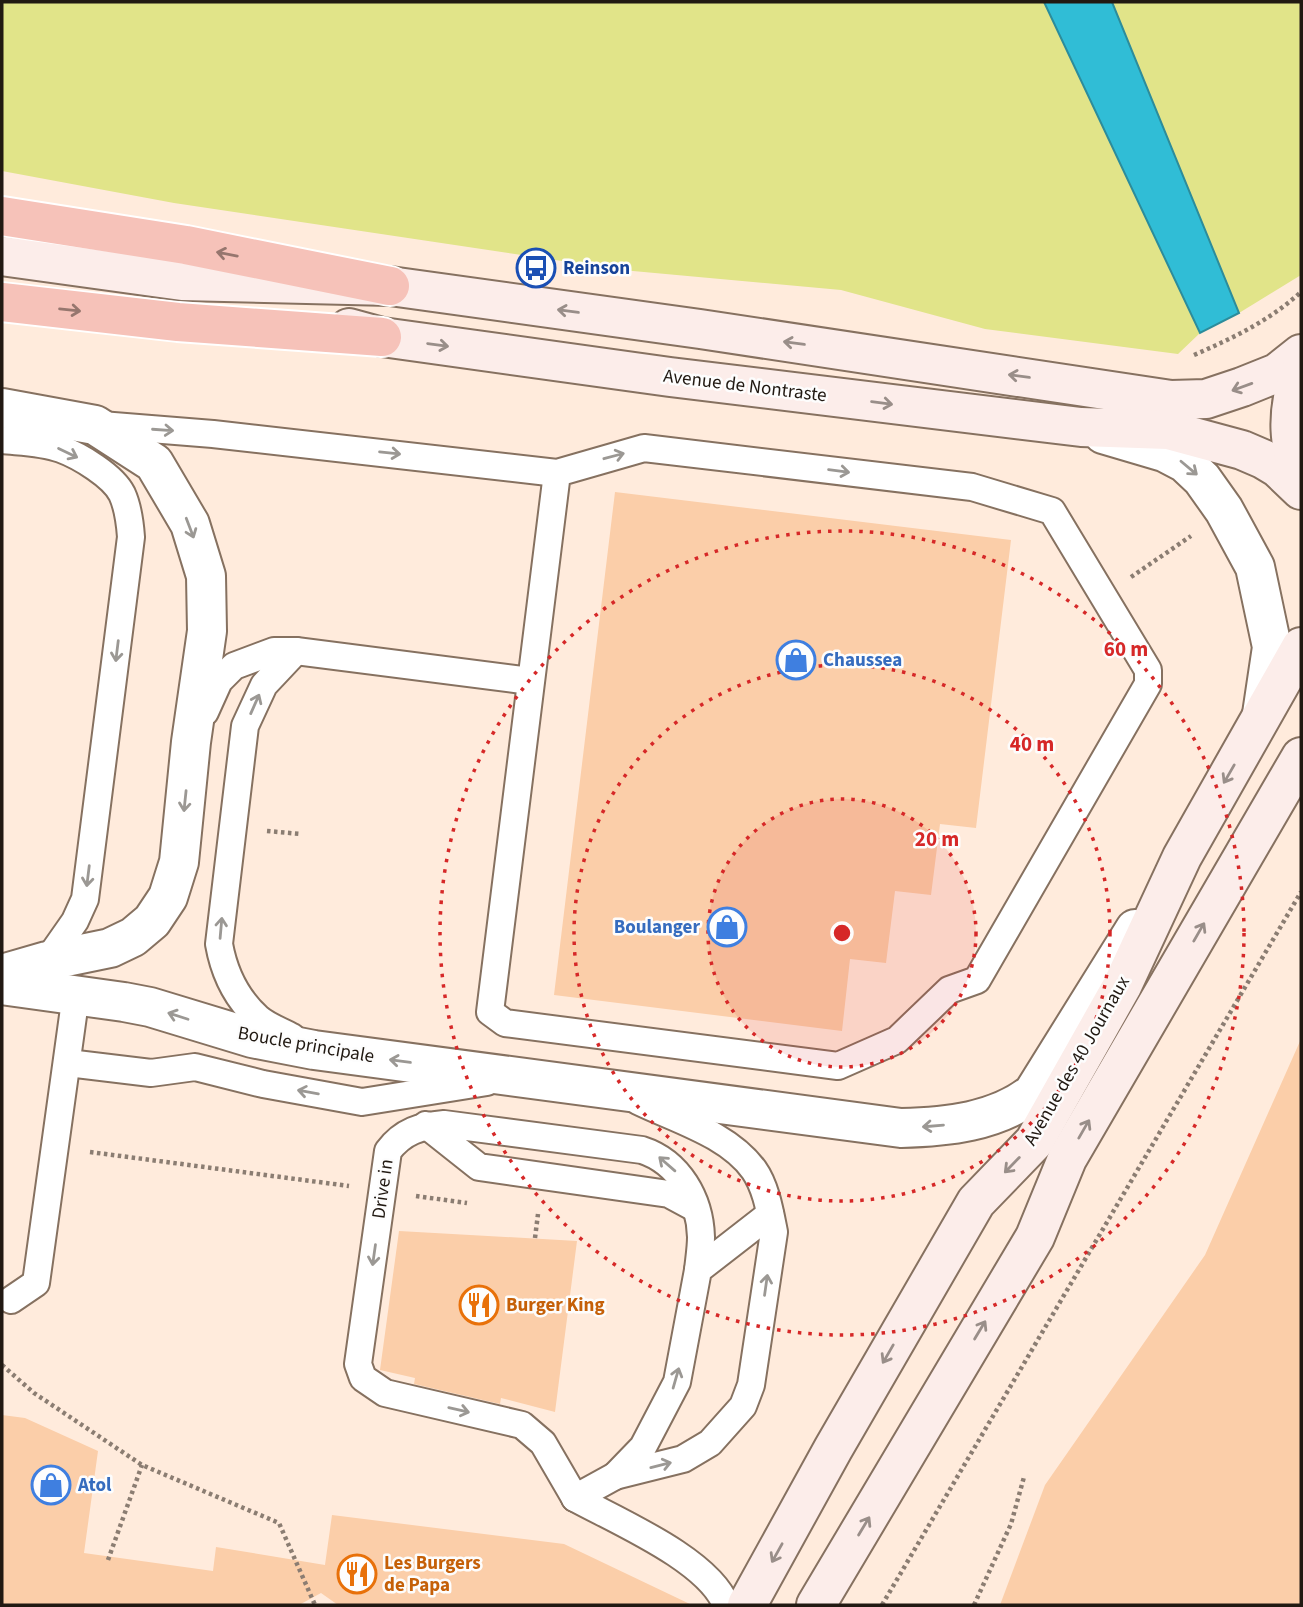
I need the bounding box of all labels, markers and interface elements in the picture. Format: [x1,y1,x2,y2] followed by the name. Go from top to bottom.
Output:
[216,246,239,260] one-way arrow
[515,247,557,289] bus stop icon: Reinson
[563,255,630,282] place label: Reinson
[58,304,80,317] one-way arrow
[558,304,580,317] one-way arrow
[783,336,806,349] one-way arrow
[426,339,448,352] one-way arrow
[662,363,828,409] street label: Avenue de Nontraste
[1008,369,1031,382] one-way arrow
[1232,381,1254,394] one-way arrow
[870,397,893,410] one-way arrow
[152,424,174,437] one-way arrow
[57,447,78,460] one-way arrow
[378,447,400,460] one-way arrow
[602,449,624,462] one-way arrow
[1180,461,1198,476] one-way arrow
[827,464,849,477] one-way arrow
[185,517,198,539] one-way arrow
[1104,634,1148,664] text: 60 m
[111,639,124,661] one-way arrow
[775,639,817,681] shop icon: Chaussea
[823,647,902,674] place label: Chaussea
[249,694,262,715] one-way arrow
[1010,729,1054,759] text: 40 m
[1222,764,1236,784] one-way arrow
[179,789,192,812] one-way arrow
[915,824,959,854] text: 20 m
[81,864,94,887] one-way arrow
[706,906,748,948] shop icon: Boulanger
[614,914,700,941] place label: Boulanger
[215,917,228,940] one-way arrow
[830,921,854,945] centre of rings
[1192,923,1206,943] one-way arrow
[1017,971,1137,1151] street label: Avenue des 40 Journaux
[167,1009,189,1021] one-way arrow
[236,1020,376,1070] street label: Boucle principale
[389,1055,412,1068] one-way arrow
[297,1085,320,1098] one-way arrow
[1077,1119,1091,1139] one-way arrow
[922,1120,945,1133] one-way arrow
[658,1156,676,1172] one-way arrow
[1004,1156,1021,1173] one-way arrow
[365,1157,401,1221] street label: Drive in
[367,1243,380,1266] one-way arrow
[760,1274,773,1297] one-way arrow
[458,1284,500,1326] restaurant icon: Burger King
[506,1292,605,1319] place label: Burger King
[973,1321,987,1341] one-way arrow
[881,1343,894,1364] one-way arrow
[671,1367,684,1389] one-way arrow
[447,1404,470,1417] one-way arrow
[649,1458,672,1471] one-way arrow
[30,1464,72,1506] shop icon: Atol
[77,1472,112,1499] place label: Atol
[857,1516,871,1536] one-way arrow
[770,1542,784,1562] one-way arrow
[384,1550,481,1599] place label: Les Burgers de Papa
[336,1553,378,1595] restaurant icon: Les Burgers de Papa

